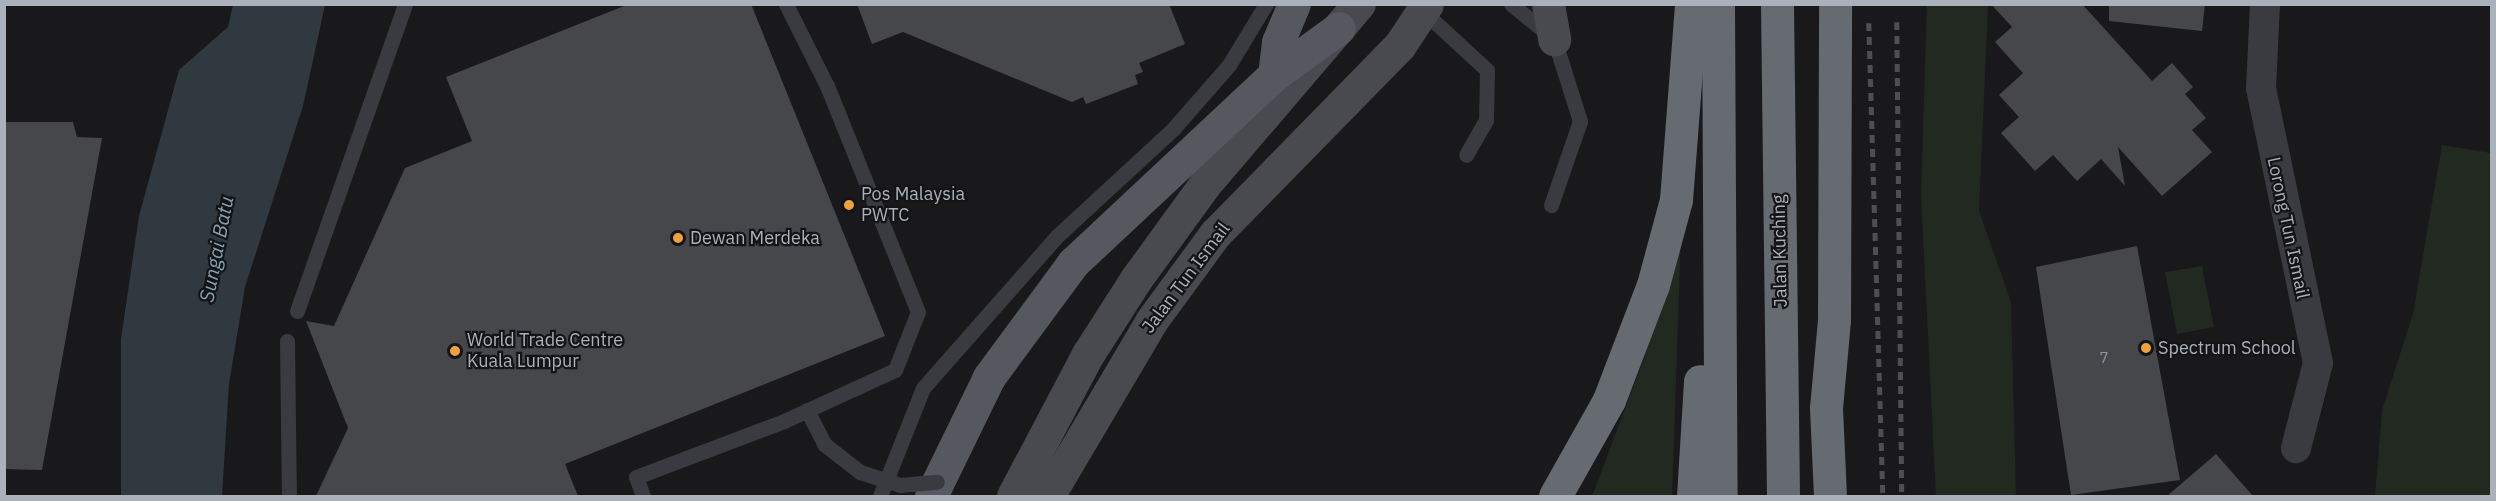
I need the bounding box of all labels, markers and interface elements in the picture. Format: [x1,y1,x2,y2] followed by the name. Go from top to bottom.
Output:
[2262,155,2314,301] street label: Lorong Tun Ismail
[861,184,965,226] place label: Pos Malaysia PWTC
[194,194,238,304] water label: Sungai Batu
[1768,194,1792,308] street label: Jalan Kuching
[842,198,856,212] marker: Pos Malaysia PWTC
[1137,219,1235,337] street label: Jalan Tun Ismail
[690,227,820,249] place label: Dewan Merdeka
[671,231,685,245] marker: Dewan Merdeka
[467,330,623,372] place label: World Trade Centre Kuala Lumpur
[2158,337,2296,359] place label: Spectrum School
[2139,341,2153,355] marker: Spectrum School
[448,344,462,358] marker: World Trade Centre Kuala Lumpur
[2100,349,2108,367] house number: 7

